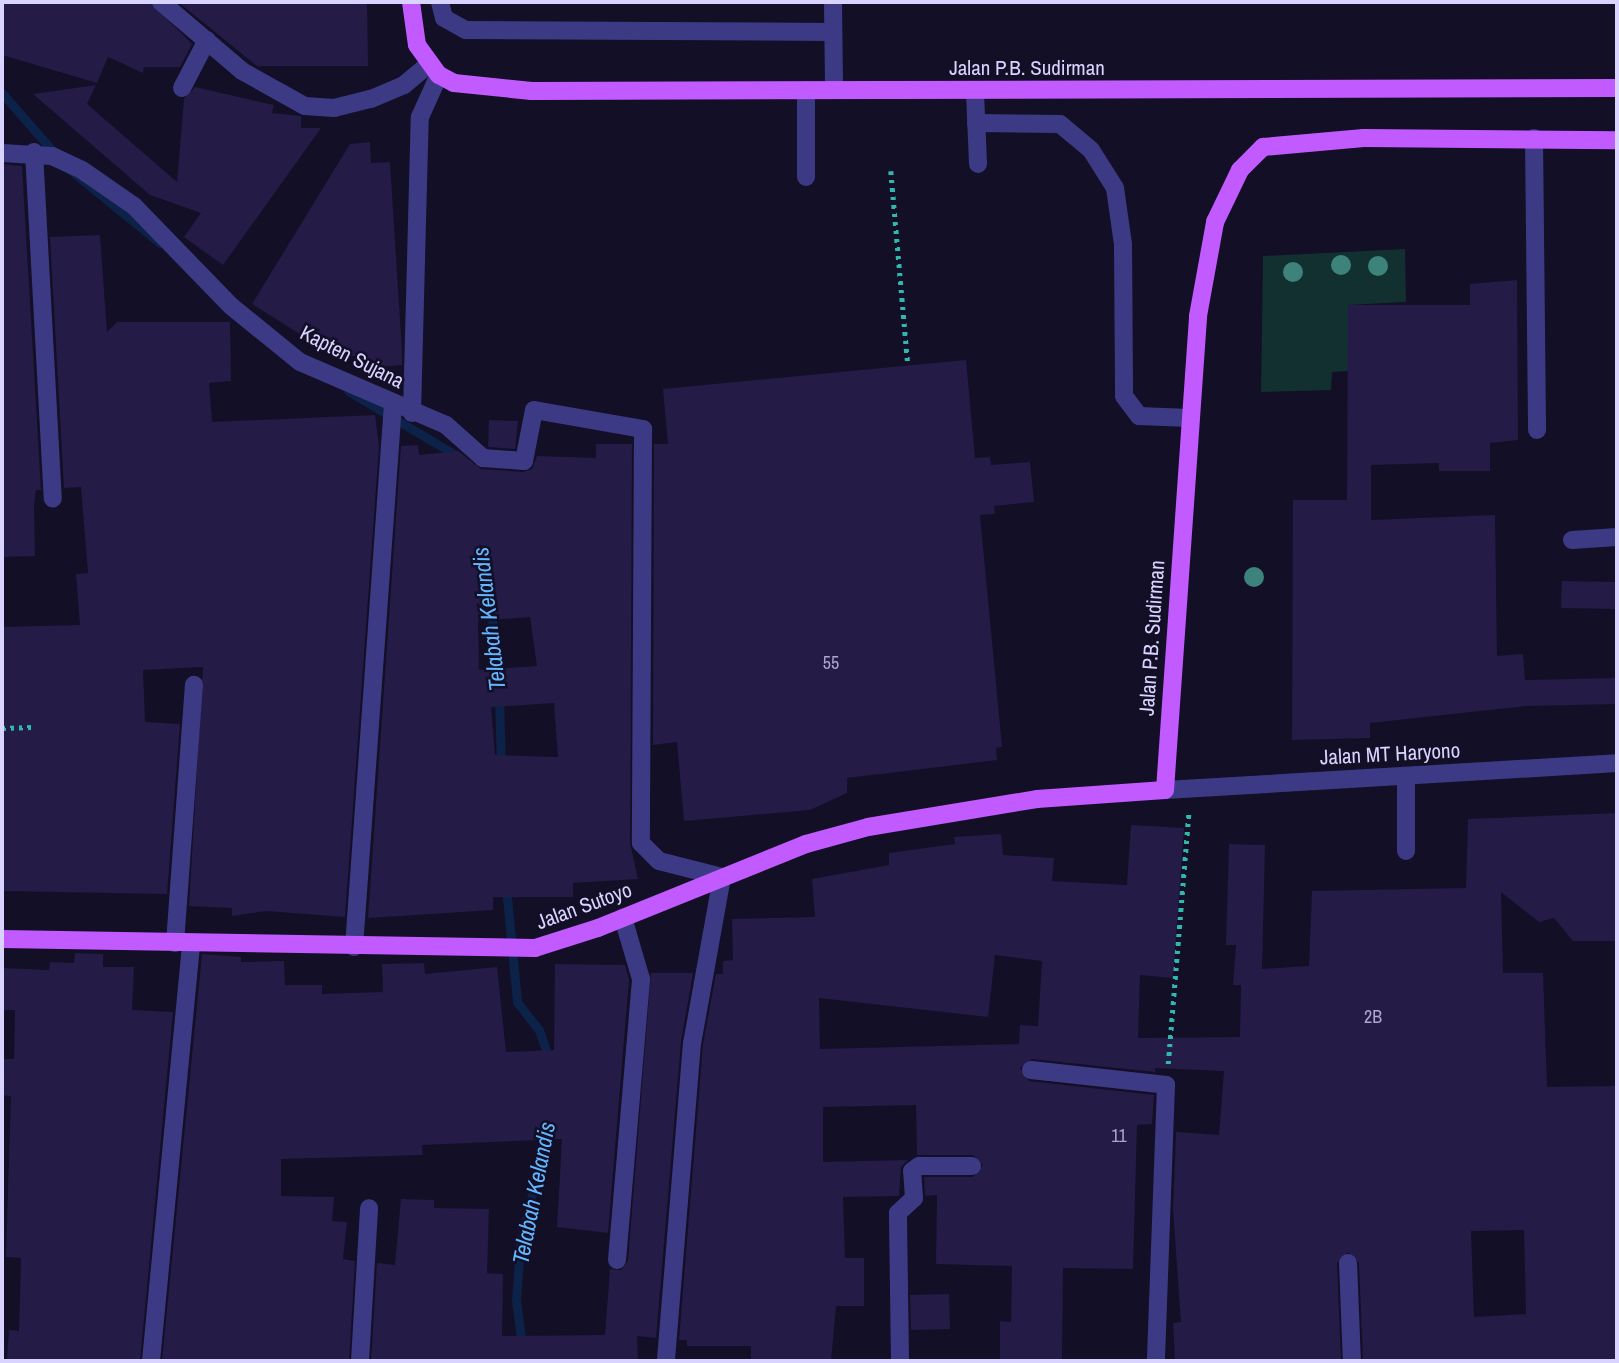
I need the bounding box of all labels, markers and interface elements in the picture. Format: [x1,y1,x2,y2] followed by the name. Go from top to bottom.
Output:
[949,55,1105,81] street label: Jalan P.B. Sudirman
[296,320,408,394] street label: Kapten Sujana
[467,546,511,692] water label: Telabah Kelandis
[1134,559,1170,717] street label: Jalan P.B. Sudirman
[823,652,839,674] house number: 55
[1319,738,1461,770] street label: Jalan MT Haryono
[533,877,635,935] street label: Jalan Sutoyo
[1364,1006,1382,1028] house number: 2B
[507,1120,561,1266] water label: Telabah Kelandis
[1111,1125,1127,1147] house number: 11

